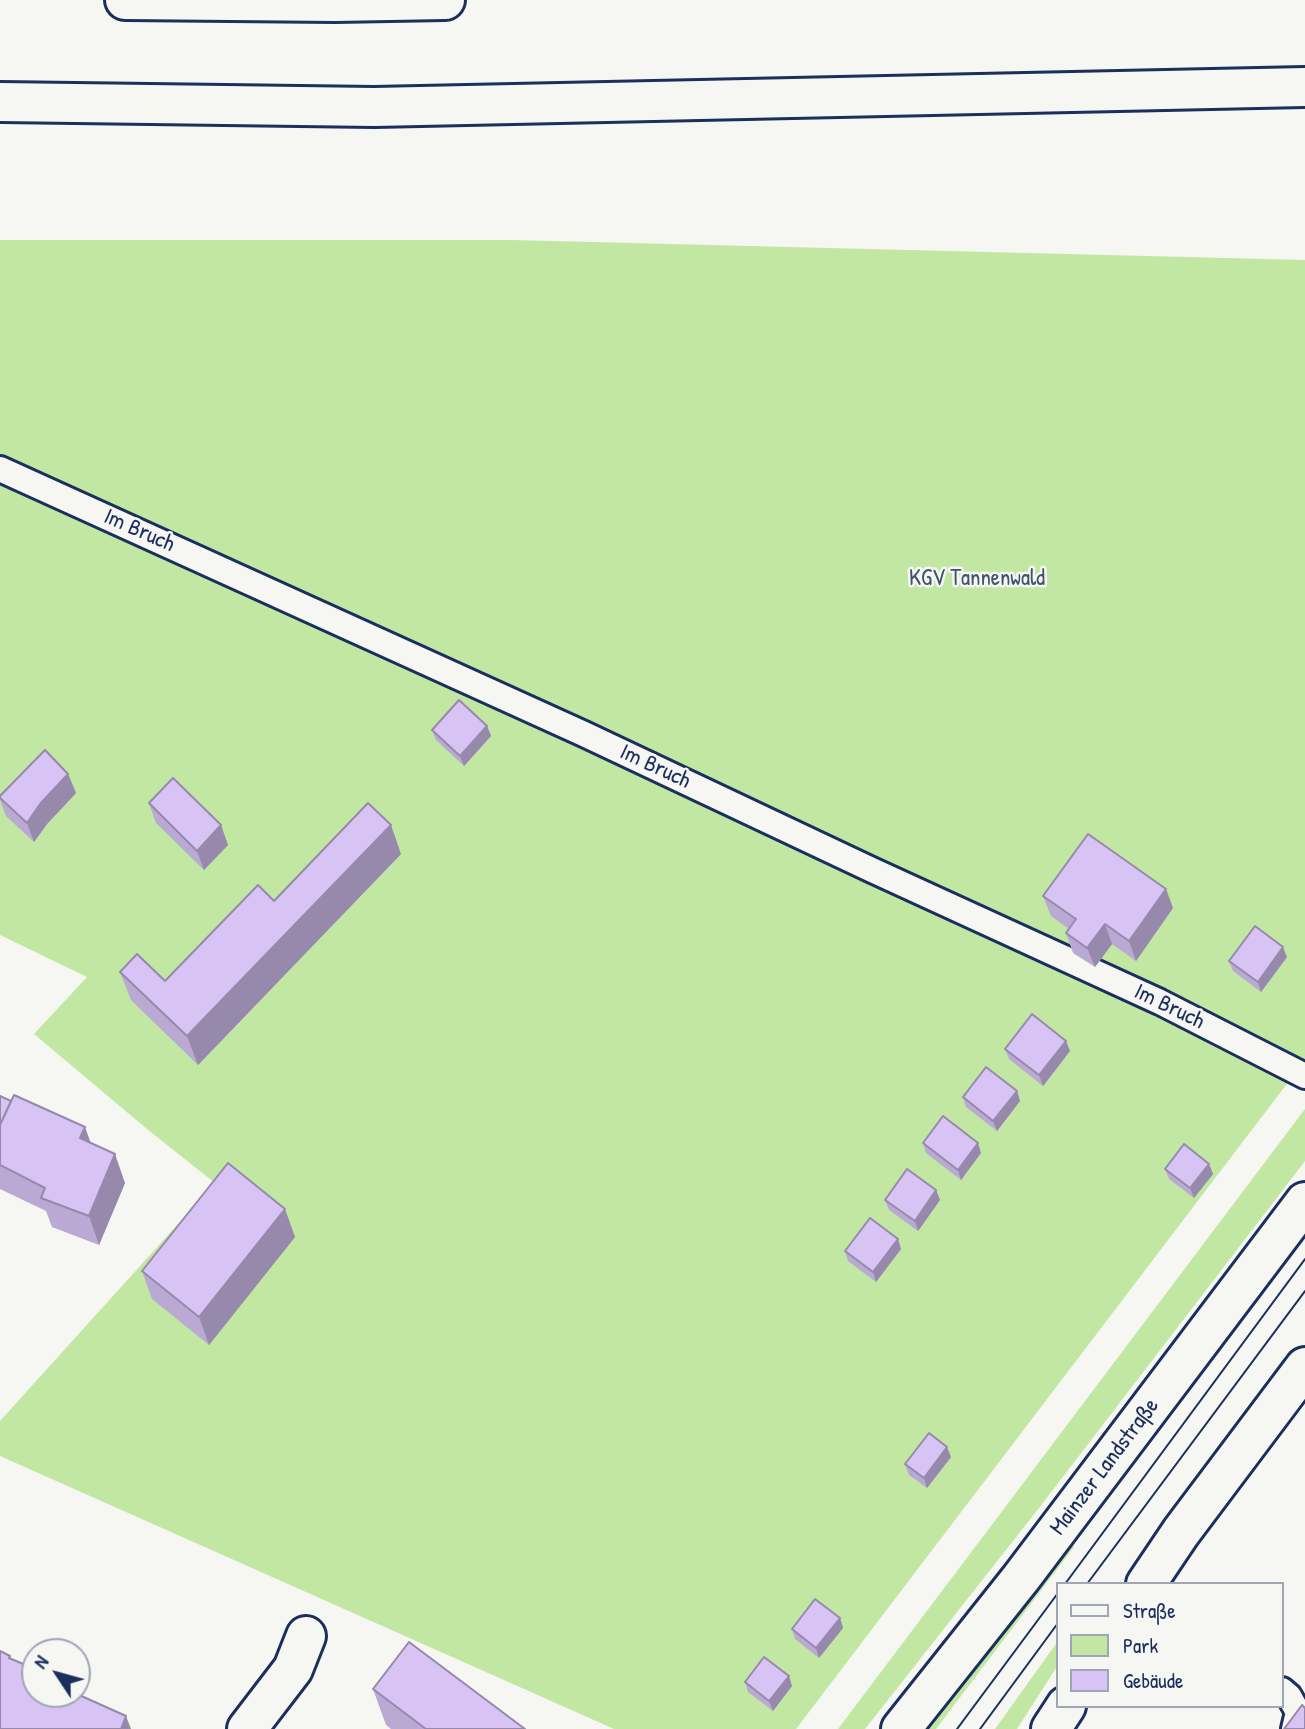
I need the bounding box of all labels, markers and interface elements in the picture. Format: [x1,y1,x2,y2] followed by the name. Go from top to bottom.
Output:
[99,503,179,559] street label: Im Bruch
[909,565,1045,593] park label: KGV Tannenwald
[615,739,695,795] street label: Im Bruch
[1129,978,1209,1036] street label: Im Bruch
[1045,1393,1165,1541] street label: Mainzer Landstraße
[1056,1582,1284,1708] legend
[1123,1596,1176,1625] text: Straße
[1123,1631,1158,1660] text: Park
[21,1638,91,1708] north arrow
[27,1650,54,1674] text: N
[1123,1666,1183,1695] text: Gebäude

